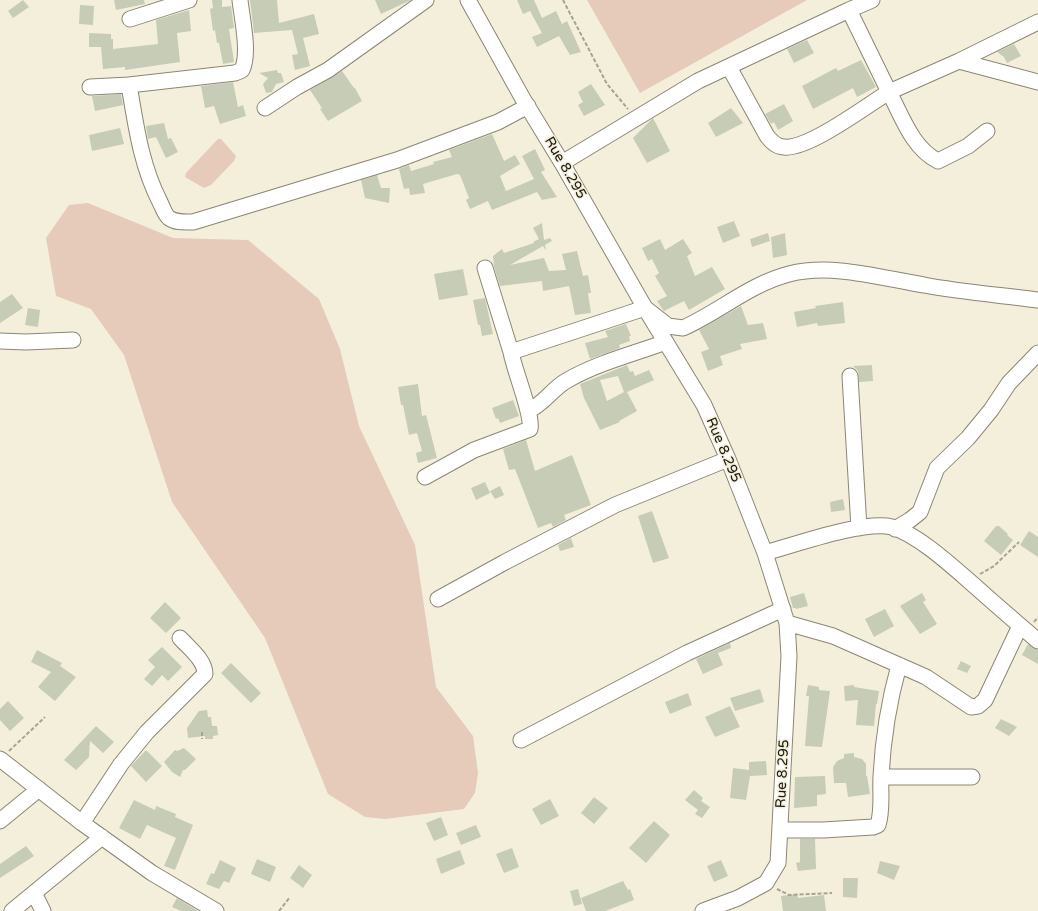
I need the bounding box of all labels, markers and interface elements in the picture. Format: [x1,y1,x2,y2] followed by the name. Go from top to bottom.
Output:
[541,134,589,202] street label: Rue 8.295
[702,415,744,485] street label: Rue 8.295
[773,739,793,809] street label: Rue 8.295

